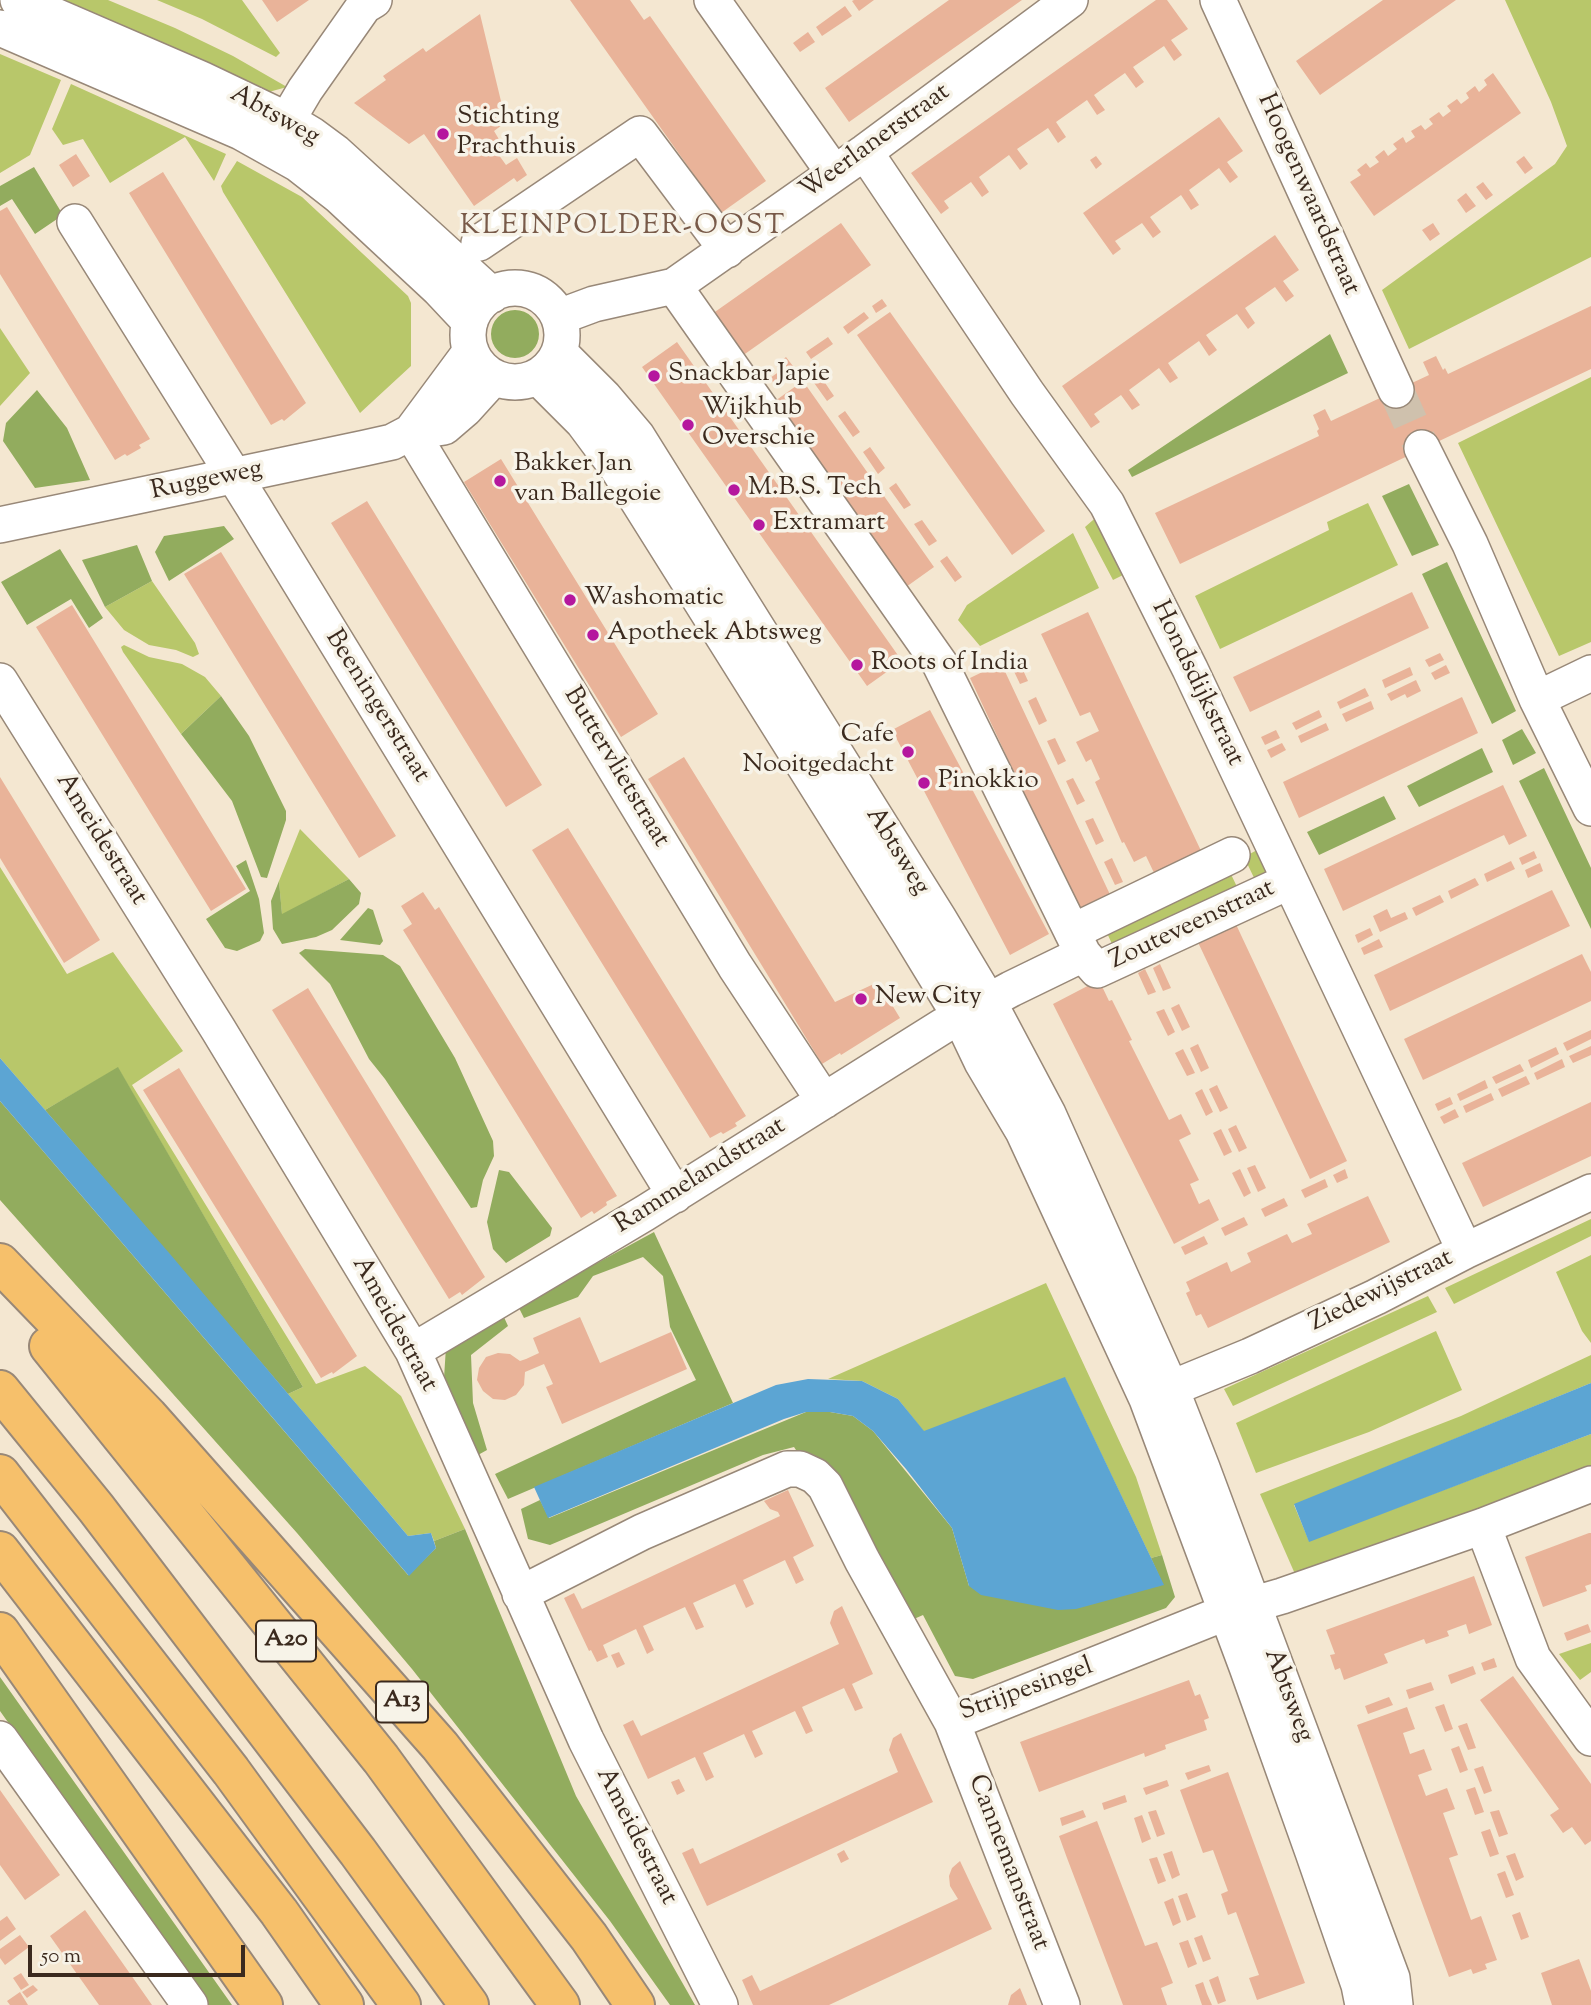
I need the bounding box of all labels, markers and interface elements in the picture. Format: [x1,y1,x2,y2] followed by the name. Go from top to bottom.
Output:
[795,78,957,208] street label: Weerlanerstraat
[224,80,324,154] street label: Abtsweg
[1249,89,1365,301] street label: Hoogenwaardstraat
[457,103,576,164] place label: Stichting Prachthuis
[435,126,451,142] marker: Stichting Prachthuis
[462,211,784,245] district label: KLEINPOLDER-OOST
[668,360,830,392] place label: Snackbar Japie
[646,368,662,384] marker: Snackbar Japie
[702,394,815,456] place label: Wijkhub Overschie
[680,417,696,433] marker: Wijkhub Overschie
[514,450,661,512] place label: Bakker Jan van Ballegoie
[148,455,266,509] street label: Ruggeweg
[492,473,508,489] marker: Bakker Jan van Ballegoie
[748,474,882,506] place label: M.B.S. Tech
[726,482,742,498] marker: M.B.S. Tech
[773,509,885,541] place label: Extramart
[751,517,767,533] marker: Extramart
[584,584,724,616] place label: Washomatic
[562,592,578,608] marker: Washomatic
[1143,596,1249,772] street label: Hondsdijkstraat
[607,619,822,651] place label: Apotheek Abtsweg
[317,625,435,789] street label: Beeningerstraat
[585,627,601,643] marker: Apotheek Abtsweg
[871,649,1028,681] place label: Roots of India
[849,657,865,673] marker: Roots of India
[555,682,675,854] street label: Buttervlietstraat
[743,721,894,782] place label: Cafe Nooitgedacht
[900,744,916,760] marker: Cafe Nooitgedacht
[938,767,1039,799] place label: Pinokkio
[47,768,153,912] street label: Ameidestraat
[916,775,932,791] marker: Pinokkio
[857,802,935,902] street label: Abtsweg
[1106,874,1280,978] street label: Zouteveenstraat
[875,983,982,1015] place label: New City
[853,991,869,1007] marker: New City
[610,1112,792,1242] street label: Rammelandstraat
[1305,1244,1459,1340] street label: Ziedewijstraat
[343,1252,443,1398] street label: Ameidestraat
[256,1620,316,1661] road number: A20
[1255,1645,1319,1747] street label: Abtsweg
[956,1652,1098,1730] street label: Strijpesingel
[376,1682,428,1722] road number: A13
[587,1763,683,1911] street label: Ameidestraat
[959,1771,1055,1955] street label: Cannemanstraat
[32,1932,248,1976] scale bar
[41,1942,81,1972] text: 50 m

